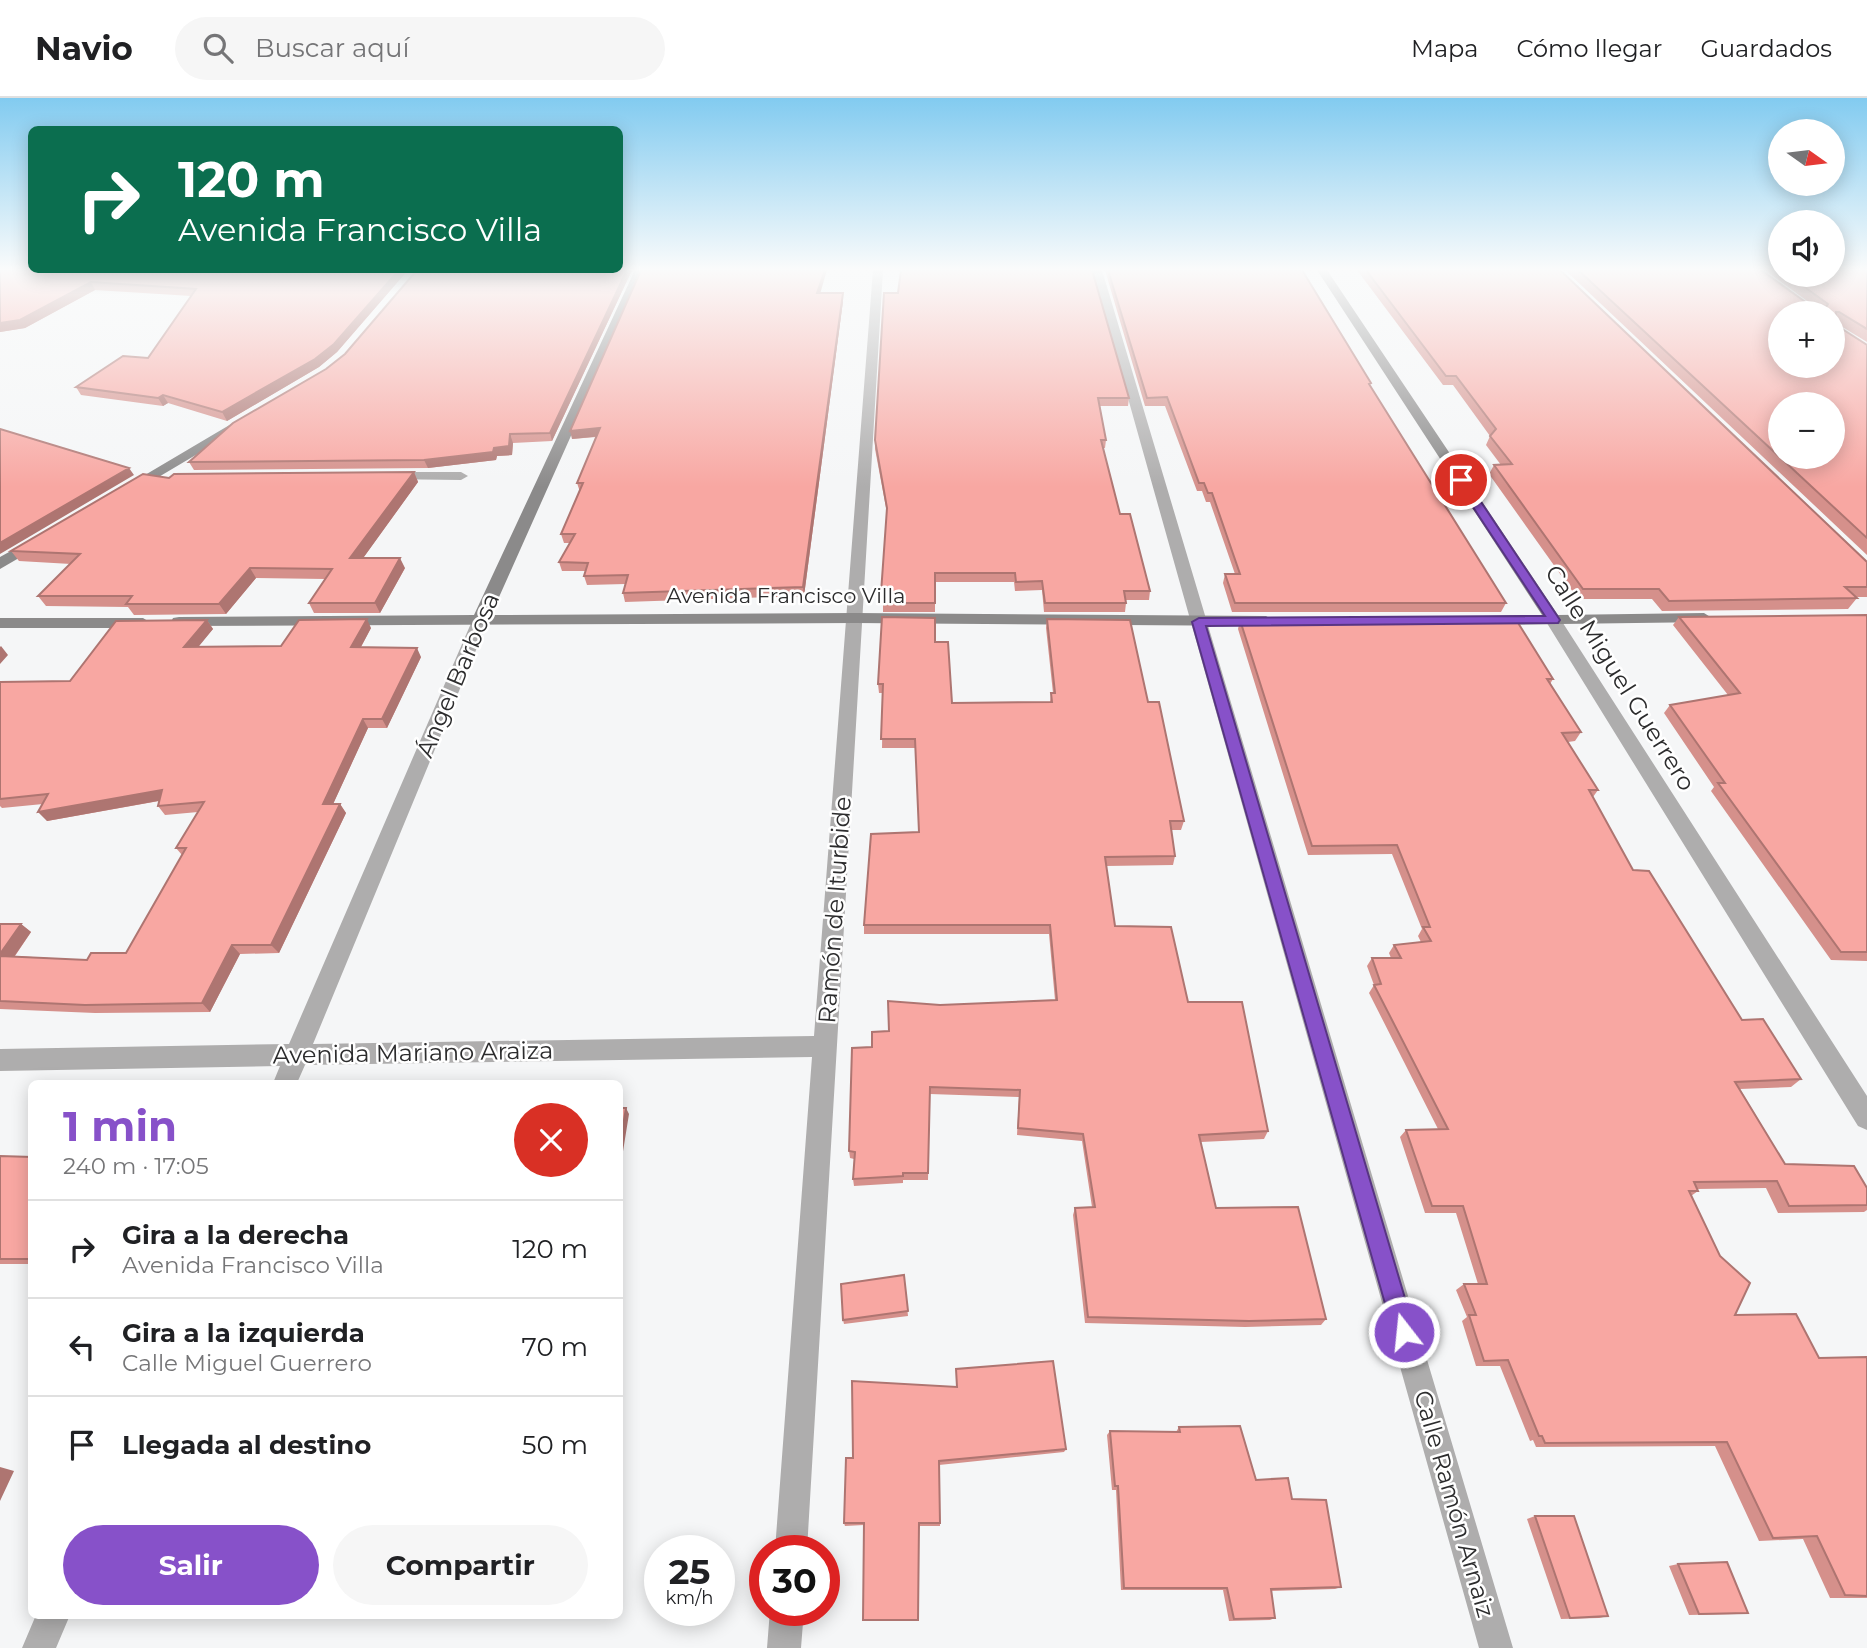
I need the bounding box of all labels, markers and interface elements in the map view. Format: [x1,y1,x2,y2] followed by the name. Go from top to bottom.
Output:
[175,17,665,80] search box
[35,28,133,68] text: Navio
[199,29,237,67] icon: search
[255,32,409,64] text: Buscar aquí
[1411,34,1478,63] text: Mapa
[1516,34,1662,63] text: Cómo llegar
[1700,34,1832,63] text: Guardados
[1768,119,1844,196] north arrow
[1768,119,1845,469] map controls
[178,150,325,209] text: 120 m
[63,154,154,245] icon: right
[178,210,542,249] text: Avenida Francisco Villa
[1768,210,1845,287] button: sound
[1768,301,1845,378] button: +
[1768,392,1845,469] button: −
[1431,450,1491,510] pin
[1442,461,1480,499] icon: arrive
[1539,560,1702,796] street label: Calle Miguel Guerrero
[667,583,905,608] street label: Avenida Francisco Villa
[410,588,505,761] street label: Ángel Barbosa
[812,795,857,1024] street label: Ramón de Iturbide
[272,1036,554,1069] street label: Avenida Mariano Araiza
[63,1100,177,1152] text: 1 min
[514,1103,588,1177] button: close
[63,1152,209,1180] text: 240 m · 17:05
[122,1219,349,1251] text: Gira a la derecha
[63,1230,101,1268] icon: right
[512,1233,588,1265] text: 120 m
[122,1251,384,1279] text: Avenida Francisco Villa
[1367,1295,1441,1369] position arrow
[122,1317,365,1349] text: Gira a la izquierda
[63,1328,101,1366] icon: left
[522,1331,588,1363] text: 70 m
[122,1349,372,1377] text: Calle Miguel Guerrero
[1408,1387,1501,1621] street label: Calle Ramón Arnaiz
[63,1426,101,1464] icon: arrive
[122,1429,371,1461] text: Llegada al destino
[522,1429,588,1461] text: 50 m
[63,1525,319,1605] button: Salir
[333,1525,588,1605] button: Compartir
[749,1535,840,1626] speed limit sign: 30
[669,1550,710,1593] text: 25
[665,1587,714,1609] text: km/h

